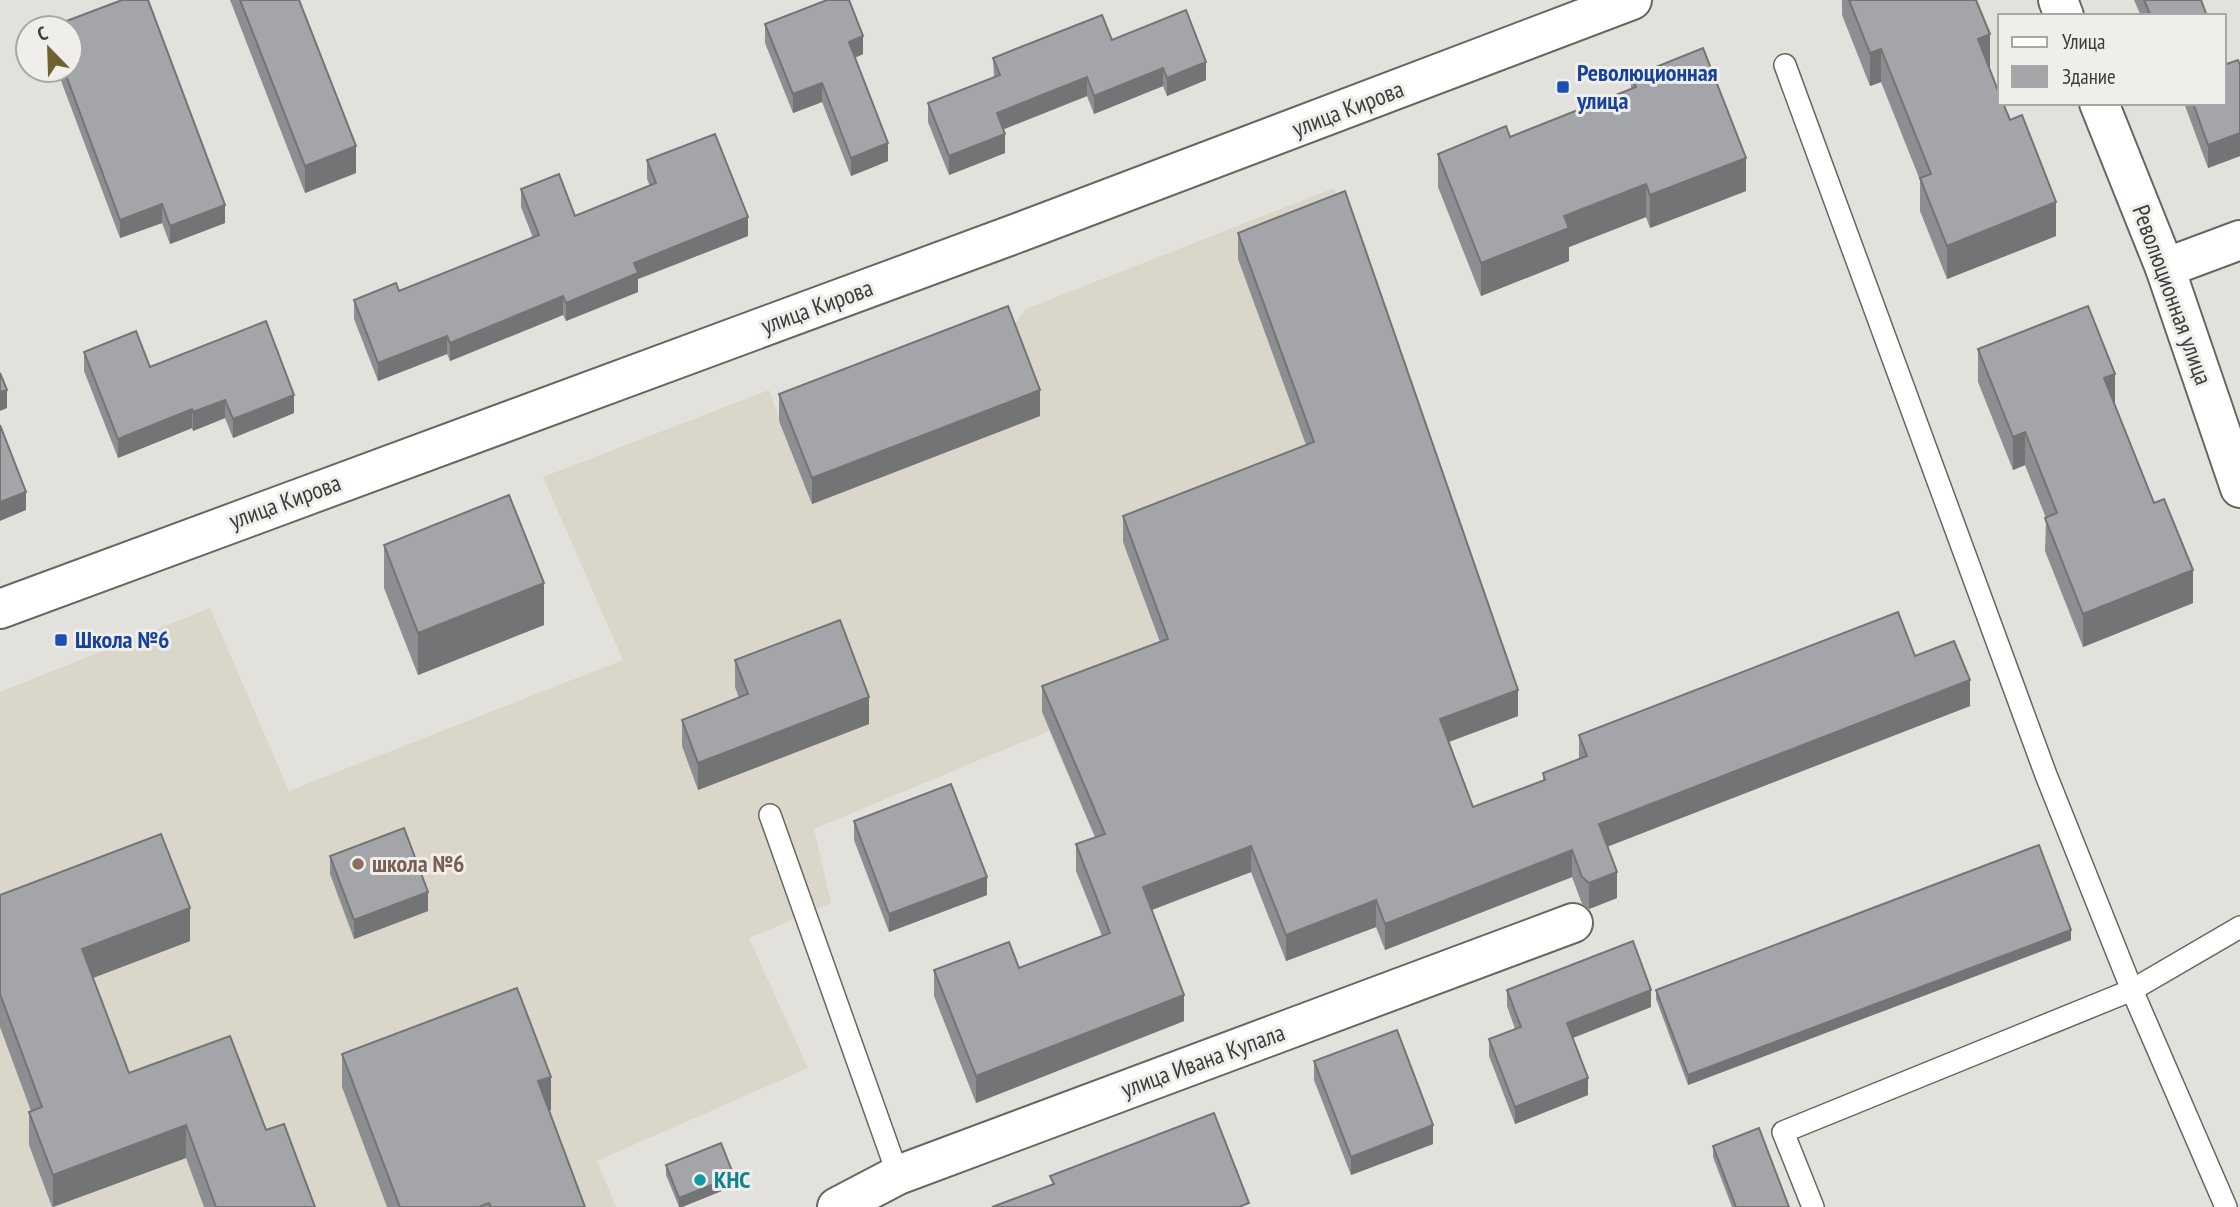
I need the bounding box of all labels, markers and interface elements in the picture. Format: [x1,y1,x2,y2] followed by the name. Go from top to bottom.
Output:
[14,14,84,84] north arrow
[1998,14,2226,105] legend
[34,20,51,46] text: С
[2062,28,2105,55] text: Улица
[1576,57,1718,116] place label: Революционная улица
[2062,63,2116,90] text: Здание
[1288,73,1408,144] street label: улица Кирова
[1555,79,1571,95] marker: Революционная улица
[2126,201,2219,389] street label: Революционная улица
[757,272,877,341] street label: улица Кирова
[225,467,345,536] street label: улица Кирова
[75,624,169,655] place label: Школа №6
[53,632,69,648] marker: Школа №6
[372,848,465,879] place label: школа №6
[350,856,366,872] marker: школа №6
[1117,1017,1289,1104] street label: улица Ивана Купала
[714,1164,750,1195] place label: КНС
[692,1172,708,1188] marker: КНС

